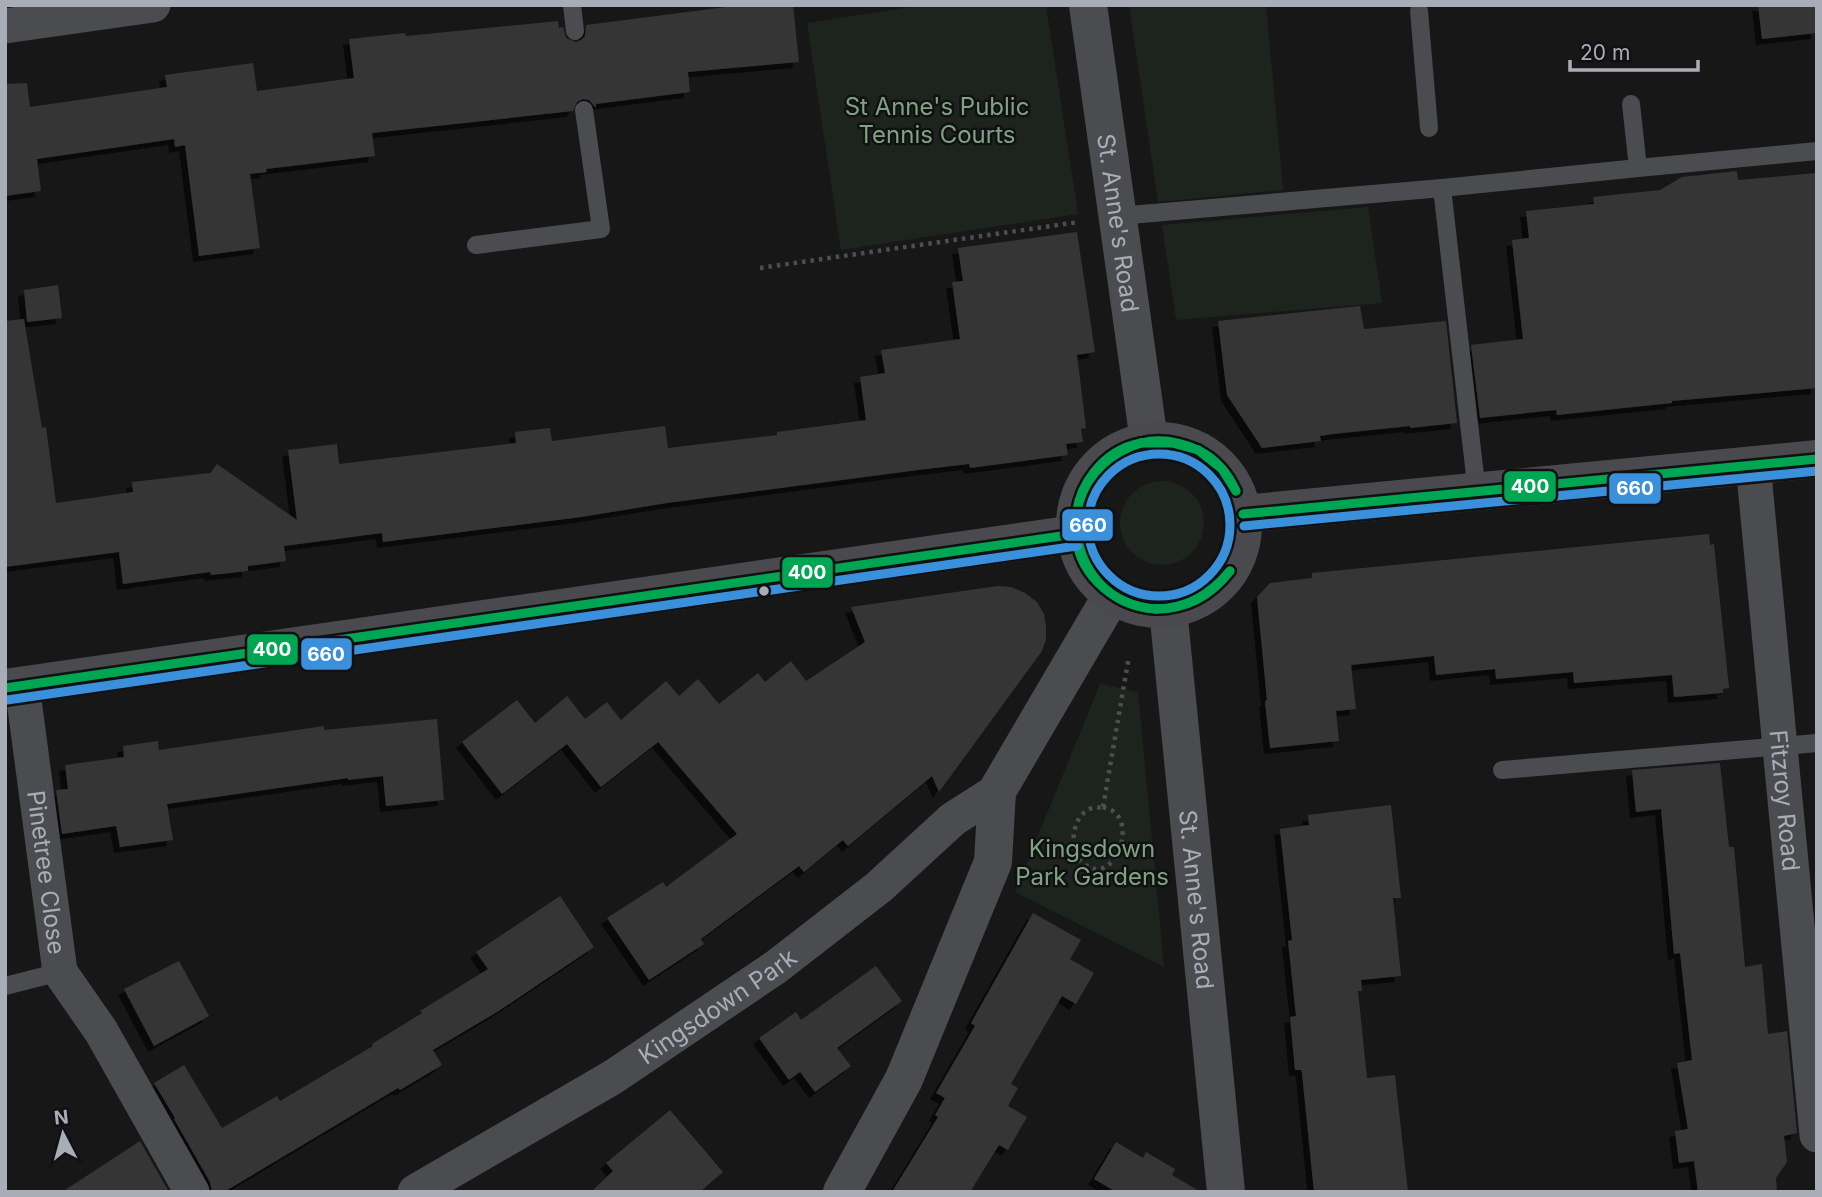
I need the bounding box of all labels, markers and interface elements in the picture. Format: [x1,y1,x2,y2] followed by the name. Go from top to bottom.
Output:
[1570,28,1698,72] scale bar
[1580,40,1630,65] text: 20 m
[845,92,1029,149] park label: St Anne's Public Tennis Courts
[1092,132,1145,314] street label: St. Anne's Road
[1503,470,1557,503] line badge: 400
[1608,472,1662,505] line badge: 660
[1511,475,1549,498] text: 400
[1616,477,1654,500] text: 660
[1061,508,1114,542] line badge: 660
[1069,514,1107,537] text: 660
[781,556,834,589] line badge: 400
[788,561,826,584] text: 400
[757,584,771,598] unlabelled marker
[246,633,299,666] line badge: 400
[300,637,353,671] line badge: 660
[253,638,291,661] text: 400
[307,643,345,666] text: 660
[1764,729,1806,872] street label: Fitzroy Road
[22,789,72,956] street label: Pinetree Close
[1174,809,1220,991] street label: St. Anne's Road
[1015,834,1169,891] park label: Kingsdown Park Gardens
[633,942,802,1070] street label: Kingsdown Park
[28,1099,98,1169] north arrow
[53,1105,70,1130] text: N

